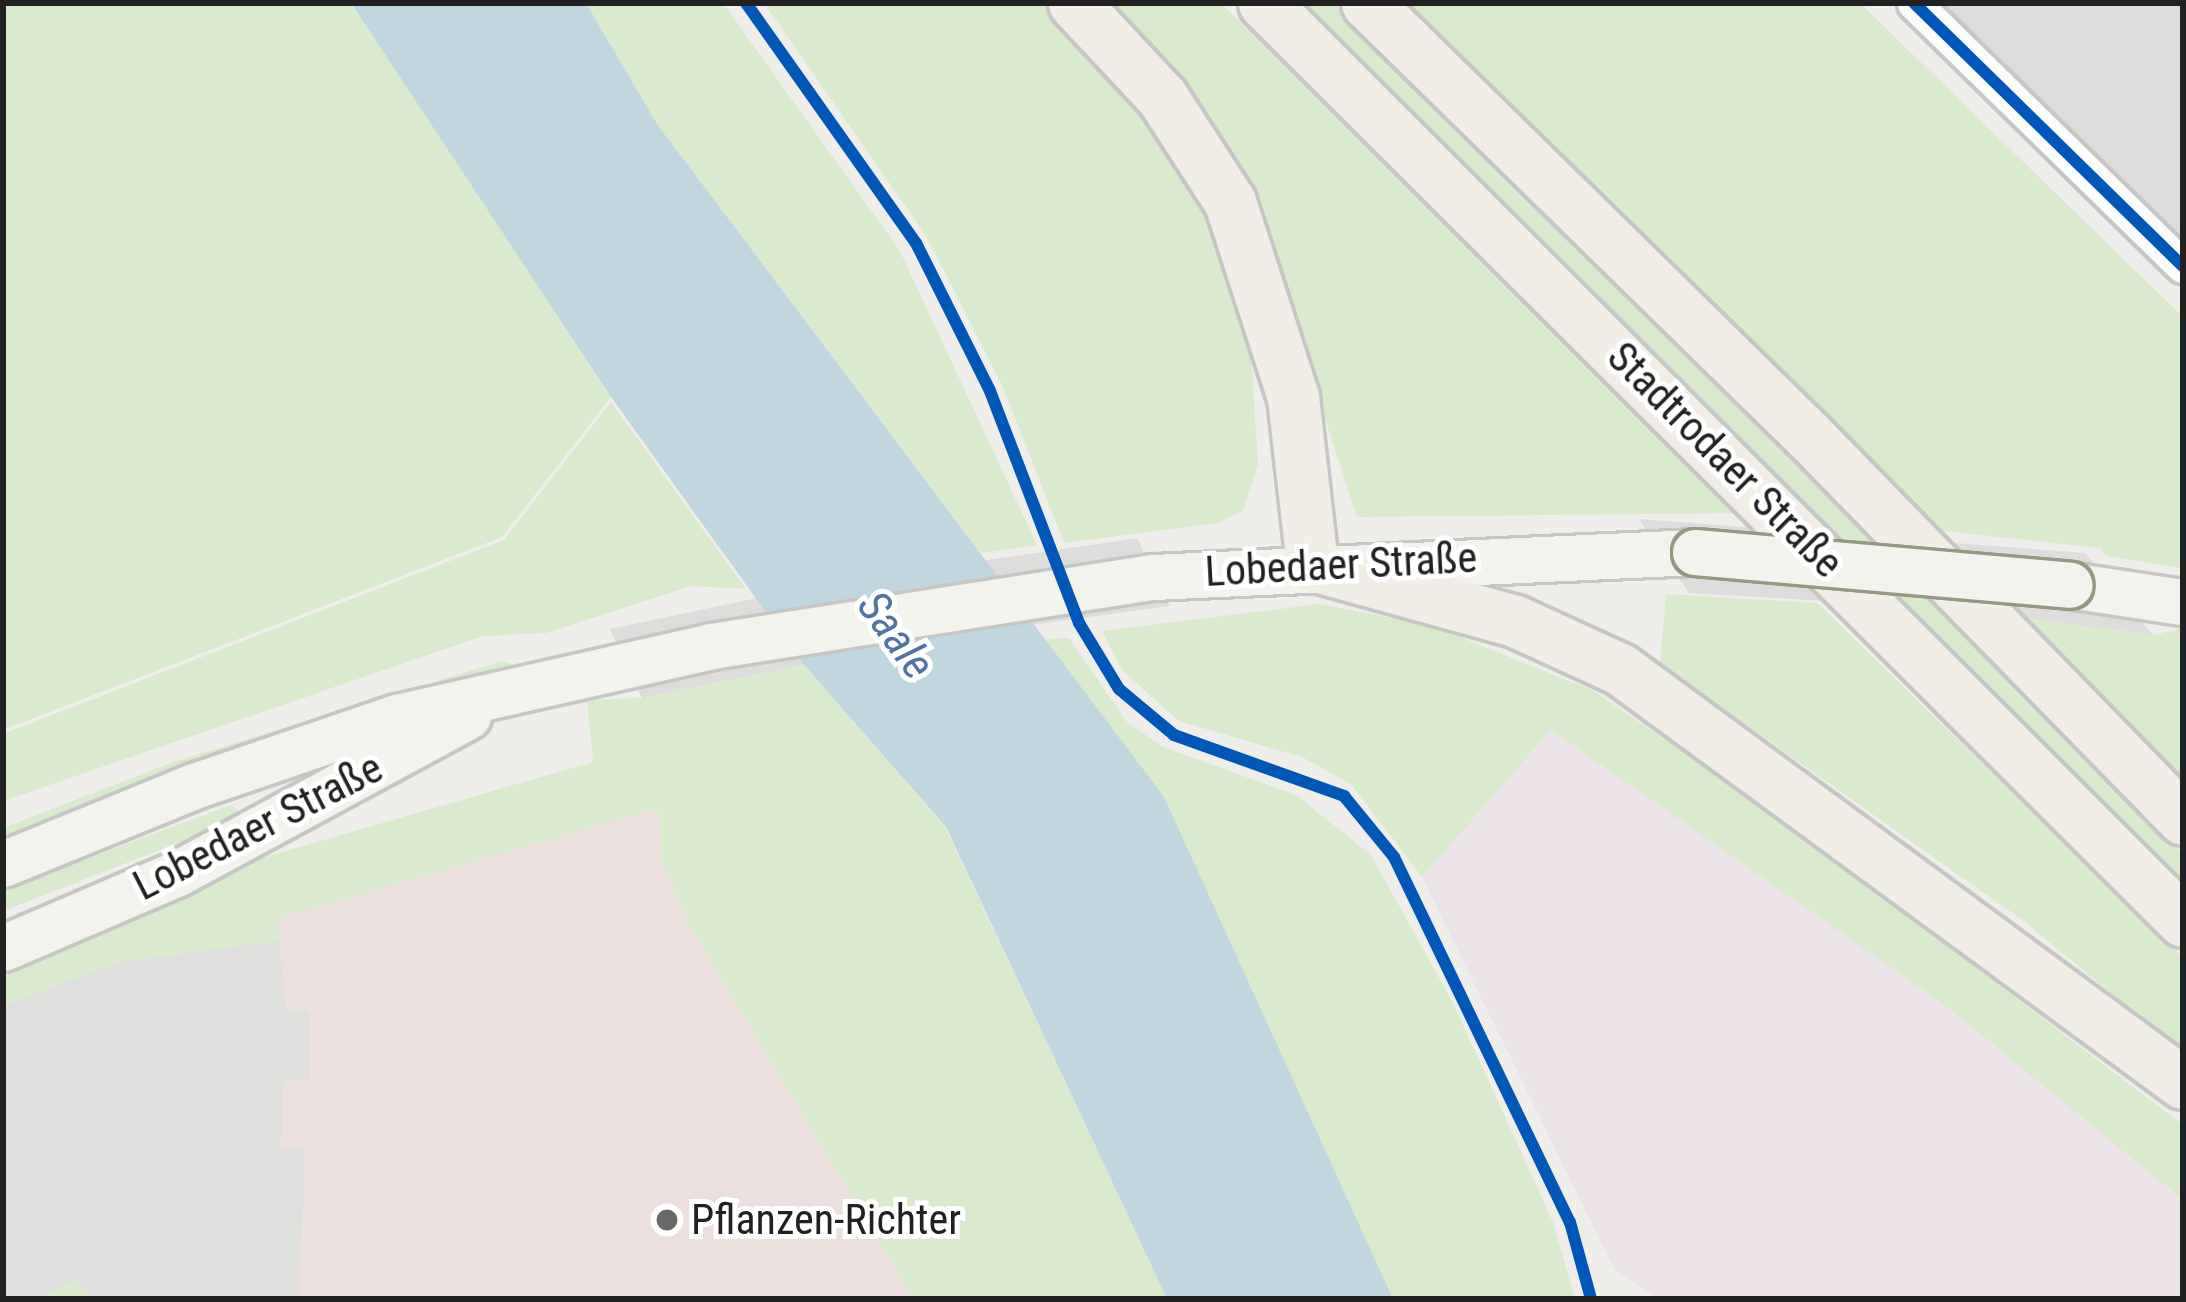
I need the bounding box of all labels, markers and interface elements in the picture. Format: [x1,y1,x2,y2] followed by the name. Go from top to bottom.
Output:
[1597,332,1853,588] street label: Stadtrodaer Straße
[1204,533,1478,597] street label: Lobedaer Straße
[846,581,946,689] water label: Saale
[125,743,391,911] street label: Lobedaer Straße
[691,1195,961,1245] place label: Pflanzen-Richter
[654,1207,680,1233] marker: Pflanzen-Richter

